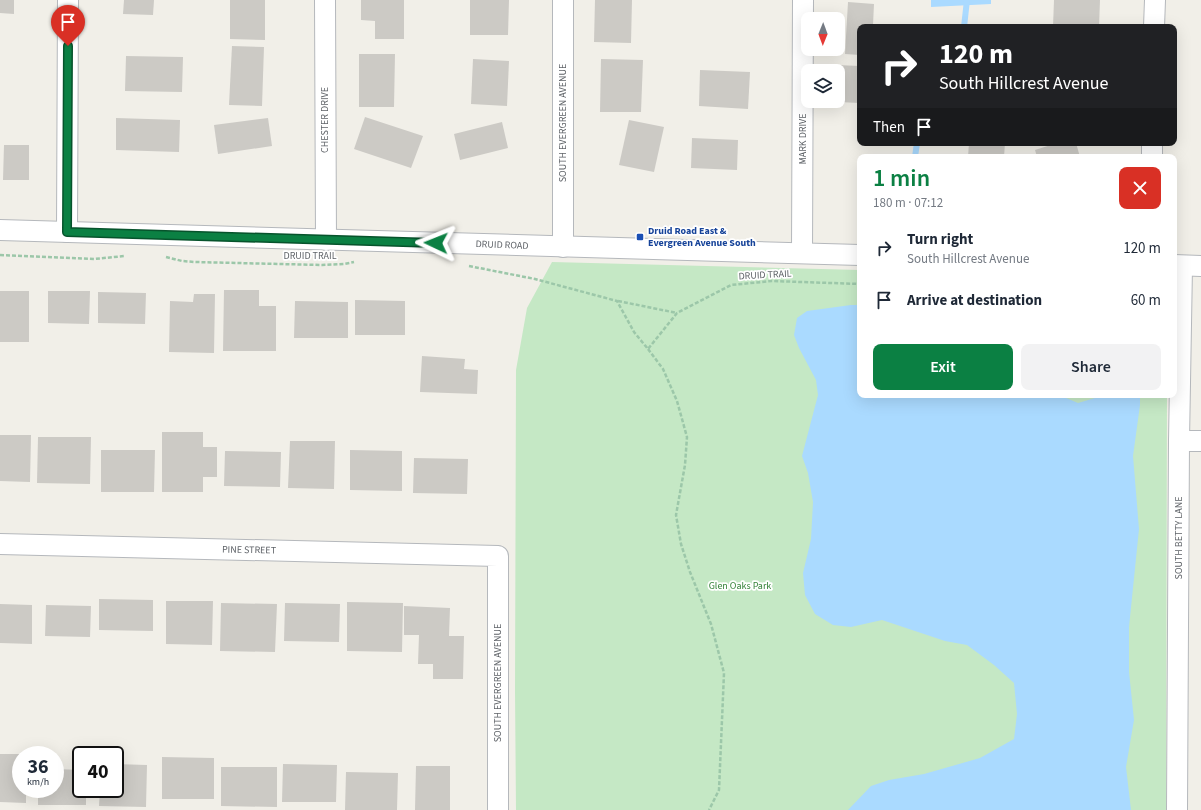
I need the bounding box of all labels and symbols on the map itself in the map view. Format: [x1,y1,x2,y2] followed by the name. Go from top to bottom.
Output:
[51,5,85,46] pin
[801,12,845,56] north arrow
[556,64,570,182] street label: SOUTH EVERGREEN AVENUE
[318,87,332,153] street label: CHESTER DRIVE
[796,113,810,165] street label: MARK DRIVE
[415,222,457,264] position arrow
[648,224,756,250] place label: Druid Road East & Evergreen Avenue South
[635,232,645,242] marker: Druid Road East & Evergreen Avenue South
[475,237,529,253] street label: DRUID ROAD
[283,249,337,263] street label: DRUID TRAIL
[738,267,792,283] street label: DRUID TRAIL
[1172,497,1186,579] street label: SOUTH BETTY LANE
[222,543,277,557] street label: PINE STREET
[709,579,771,593] park label: Glen Oaks Park
[491,624,505,742] street label: SOUTH EVERGREEN AVENUE
[72,746,124,798] speed limit sign: 40

